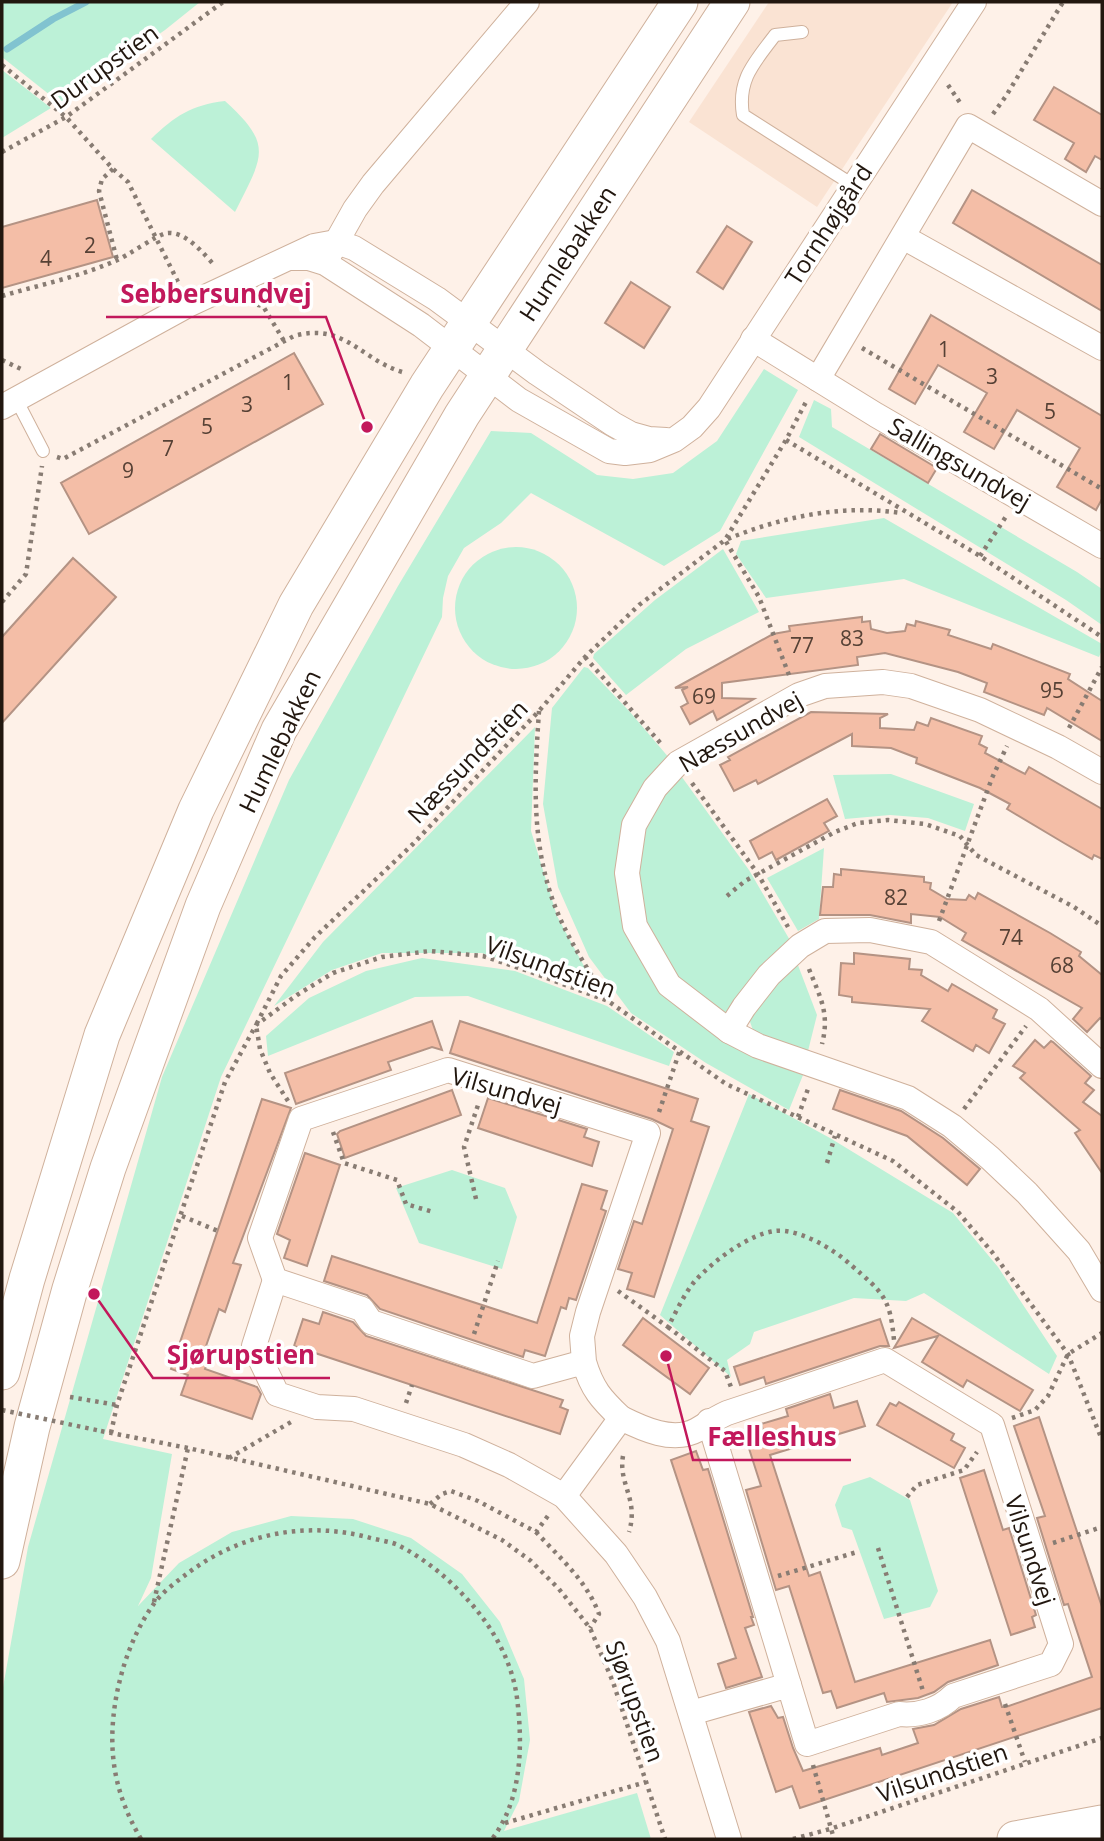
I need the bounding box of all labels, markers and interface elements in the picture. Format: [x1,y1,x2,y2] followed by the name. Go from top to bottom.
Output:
[43,16,165,116] street label: Durupstien
[777,157,879,291] street label: Tornhøjgård
[511,179,623,327] street label: Humlebakken
[84,231,96,259] house number: 2
[40,244,52,272] house number: 4
[106,270,326,317] callout: Sebbersundvej
[120,275,312,311] text: Sebbersundvej
[938,335,950,363] house number: 1
[986,362,998,390] house number: 3
[282,368,294,396] house number: 1
[241,390,253,418] house number: 3
[1044,397,1056,425] house number: 5
[883,409,1037,517] street label: Sallingsundvej
[201,412,213,440] house number: 5
[162,434,174,462] house number: 7
[122,456,134,484] house number: 9
[840,624,864,652] house number: 83
[790,631,814,659] house number: 77
[230,664,328,818] street label: Humlebakken
[1040,676,1064,704] house number: 95
[672,682,808,780] street label: Næssundvej
[692,682,716,710] house number: 69
[400,692,534,830] street label: Næssundstien
[884,883,908,911] house number: 82
[999,923,1023,951] house number: 74
[481,927,621,1005] street label: Vilsundstien
[1050,951,1074,979] house number: 68
[448,1058,566,1122] street label: Vilsundvej
[153,1331,330,1378] callout: Sjørupstien
[167,1336,315,1372] text: Sjørupstien
[693,1413,851,1460] callout: Fælleshus
[707,1418,837,1454] text: Fælleshus
[998,1491,1064,1609] street label: Vilsundvej
[599,1636,673,1766] street label: Sjørupstien
[872,1734,1012,1810] street label: Vilsundstien

